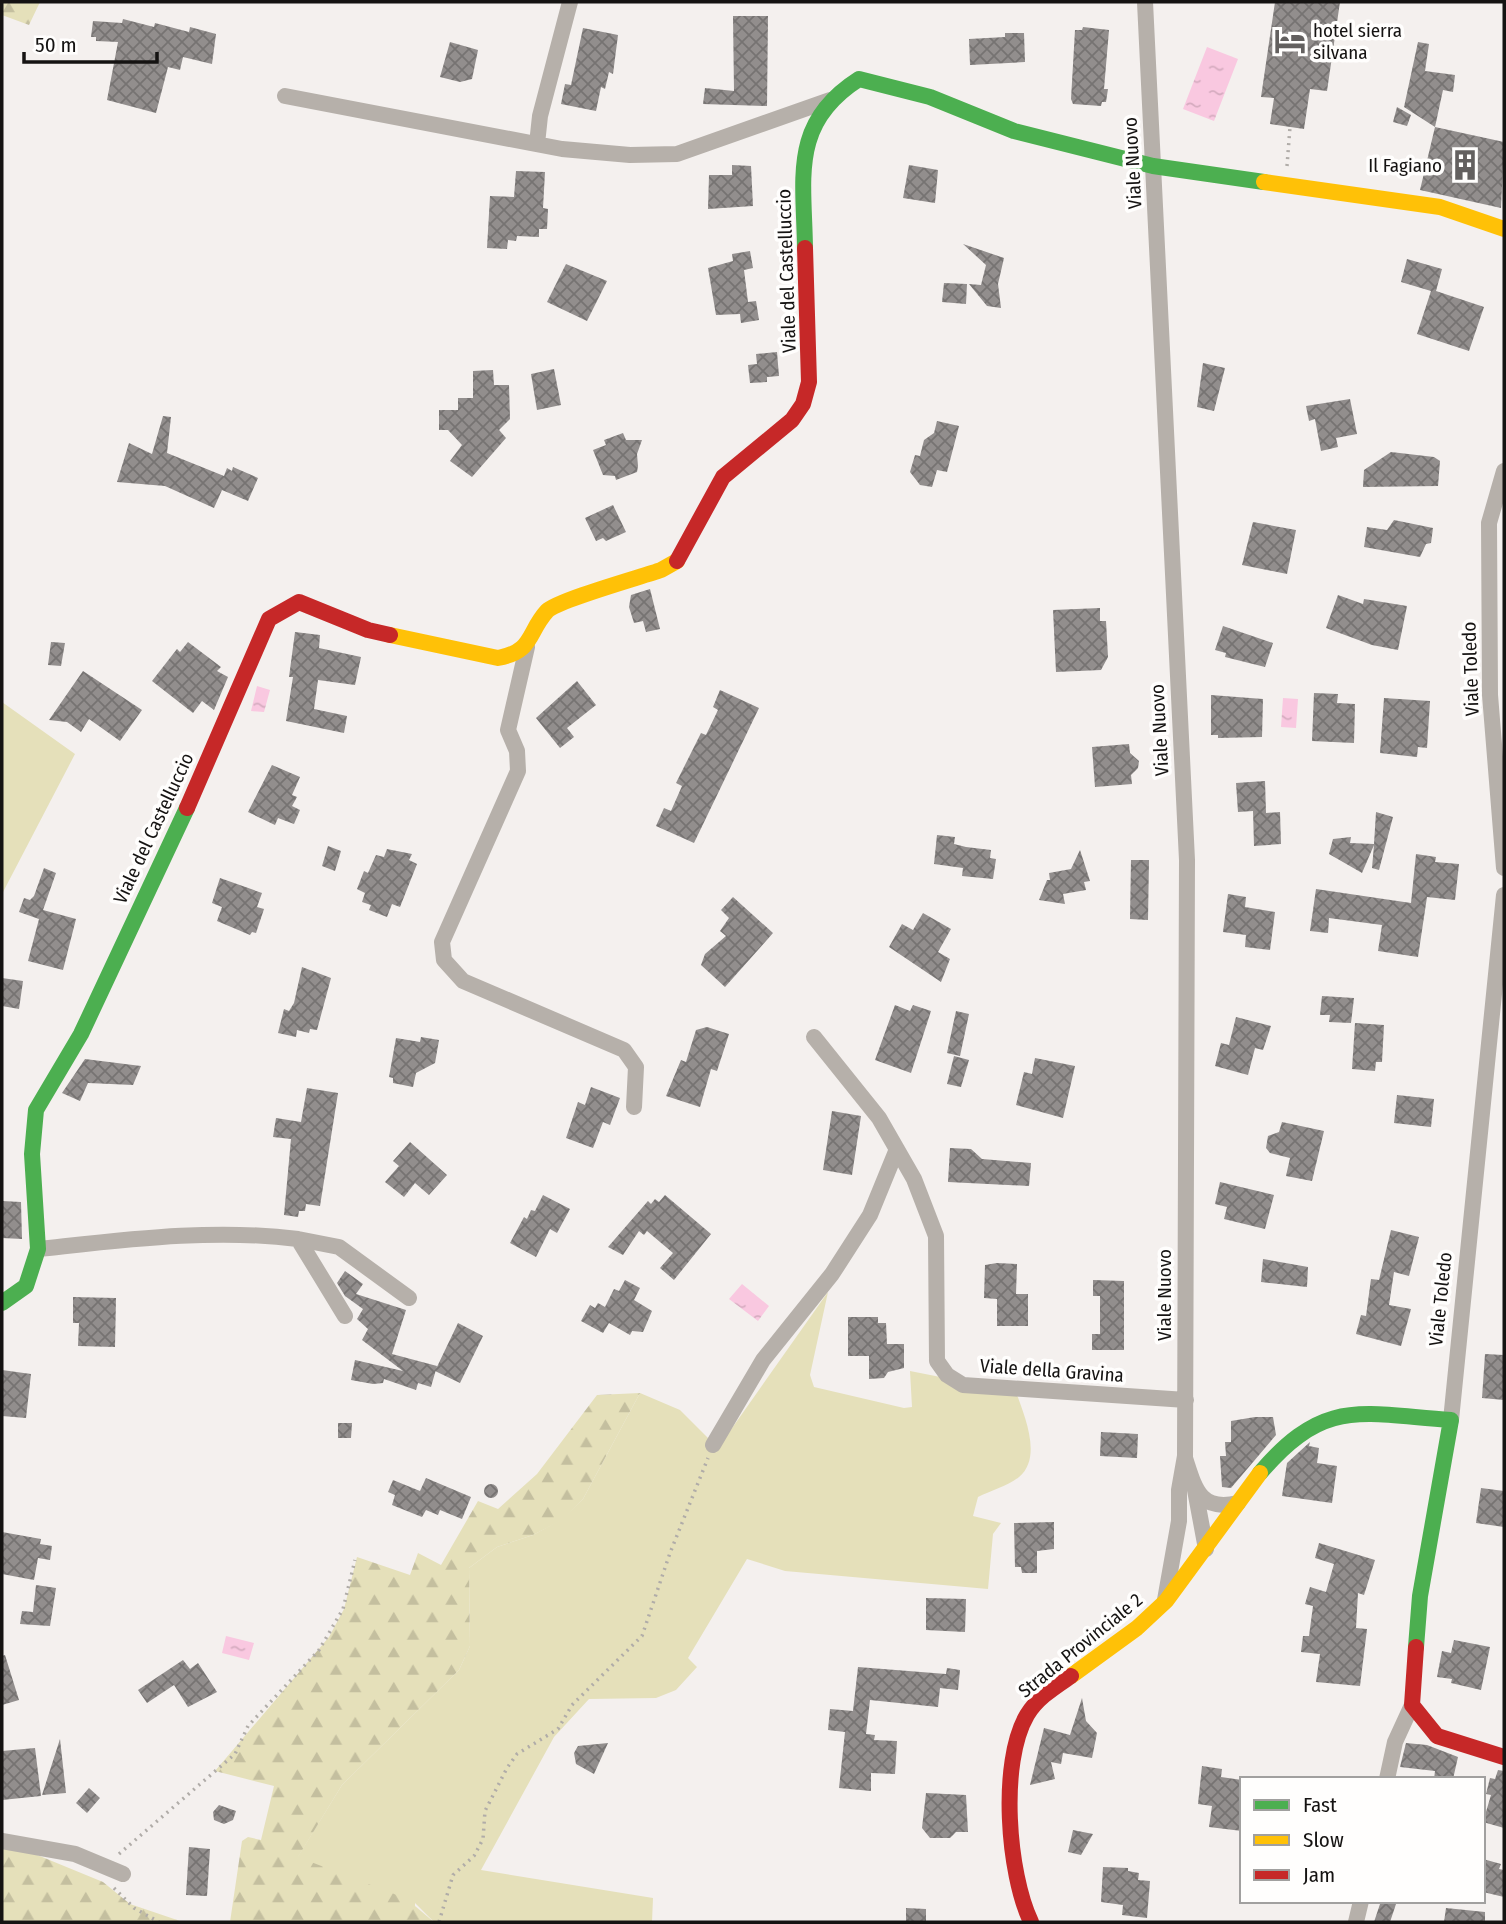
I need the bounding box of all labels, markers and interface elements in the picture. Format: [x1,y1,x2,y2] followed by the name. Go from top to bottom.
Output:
[1313,19,1402,64] place label: hotel sierra silvana
[24,21,158,65] scale bar
[1273,24,1307,58] hotel icon: hotel sierra silvana
[35,32,77,58] text: 50 m
[1119,116,1146,210] street label: Viale Nuovo
[1448,148,1482,182] building icon: Il Fagiano
[1368,154,1442,177] place label: Il Fagiano
[772,189,801,353] street label: Viale del Castelluccio
[1457,621,1484,717] street label: Viale Toledo
[1146,683,1173,777] street label: Viale Nuovo
[108,749,199,907] street label: Viale del Castelluccio
[1153,1249,1176,1341] street label: Viale Nuovo
[1424,1251,1457,1347] street label: Viale Toledo
[979,1354,1125,1387] street label: Viale della Gravina
[1014,1588,1147,1702] street label: Strada Provinciale 2
[1240,1777,1485,1903] legend
[1303,1792,1337,1818] text: Fast
[1303,1827,1344,1853] text: Slow
[1303,1862,1335,1888] text: Jam

